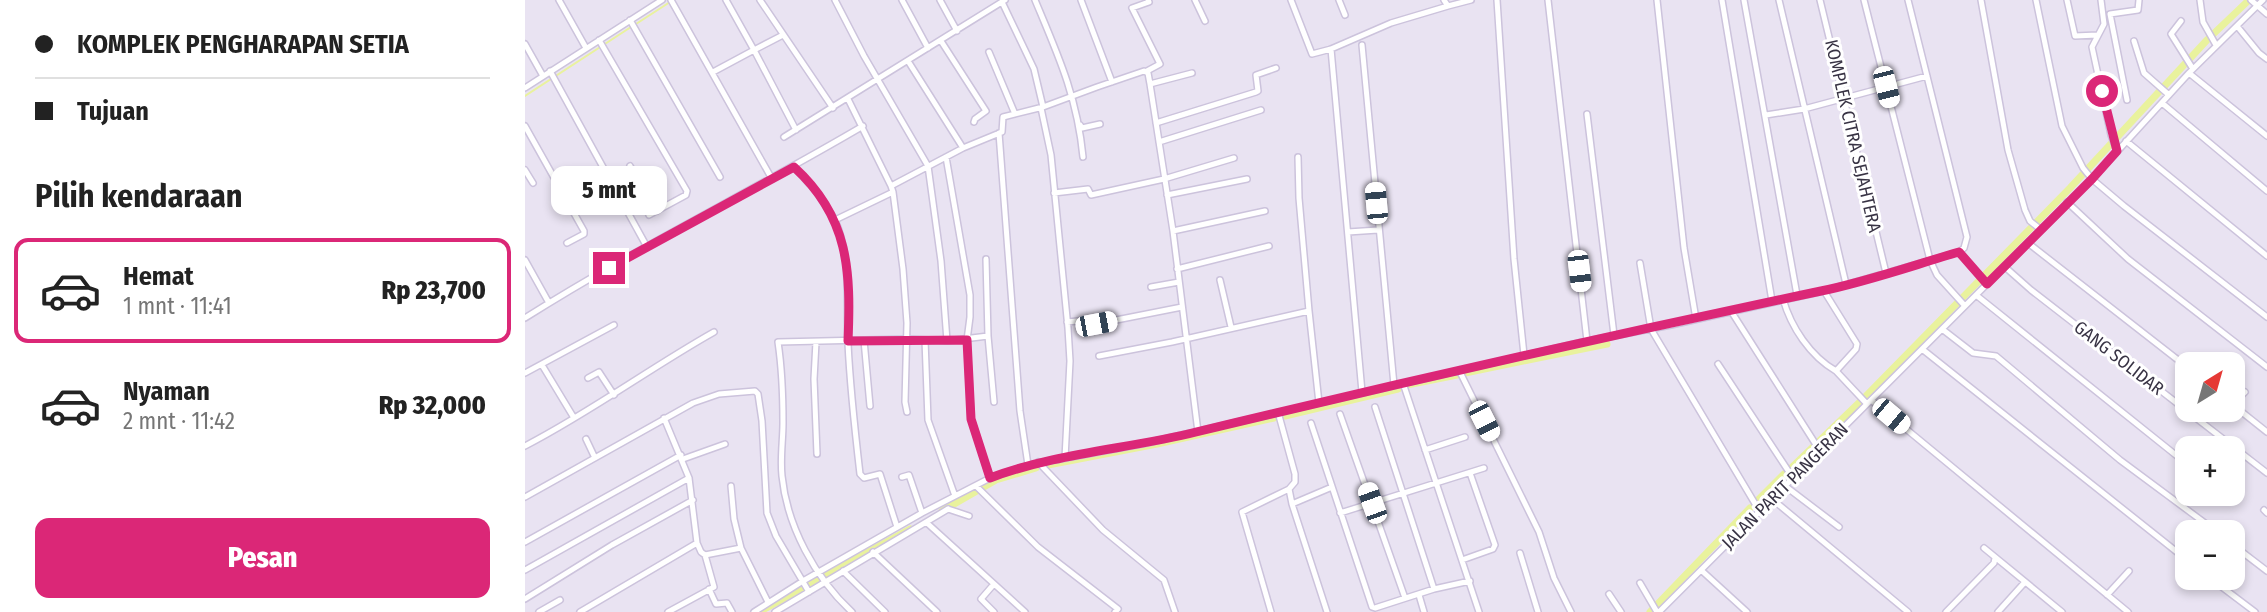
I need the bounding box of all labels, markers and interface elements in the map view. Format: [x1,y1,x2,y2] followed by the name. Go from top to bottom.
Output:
[77,29,409,60] text: KOMPLEK PENGHARAPAN SETIA
[1820,37,1886,235] street label: KOMPLEK CITRA SEJAHTERA
[1871,64,1902,110] car
[2086,75,2118,107] route start
[77,96,149,127] text: Tujuan
[551,166,667,216] callout: 5 mnt
[582,176,636,204] text: 5 mnt
[35,177,243,215] text: Pilih kendaraan
[1364,181,1389,225] car
[1567,249,1592,293] car
[593,252,625,284] route end
[39,259,102,322] icon: car
[123,261,194,292] text: Hemat
[381,275,486,306] text: Rp 23,700
[123,292,232,320] text: 1 mnt · 11:41
[1074,310,1119,338] car
[2070,316,2168,400] street label: GANG SOLIDAR
[2175,352,2245,422] north arrow
[2175,352,2245,590] map controls
[39,374,102,437] icon: car
[123,376,210,407] text: Nyaman
[379,390,486,421] text: Rp 32,000
[1869,394,1914,438] car
[1466,398,1503,444] car
[123,407,235,435] text: 2 mnt · 11:42
[1717,418,1853,554] street label: JALAN PARIT PANGERAN
[2175,436,2245,506] button: +
[1355,480,1390,526] car
[35,518,490,598] button: Pesan
[2175,520,2245,590] button: −

